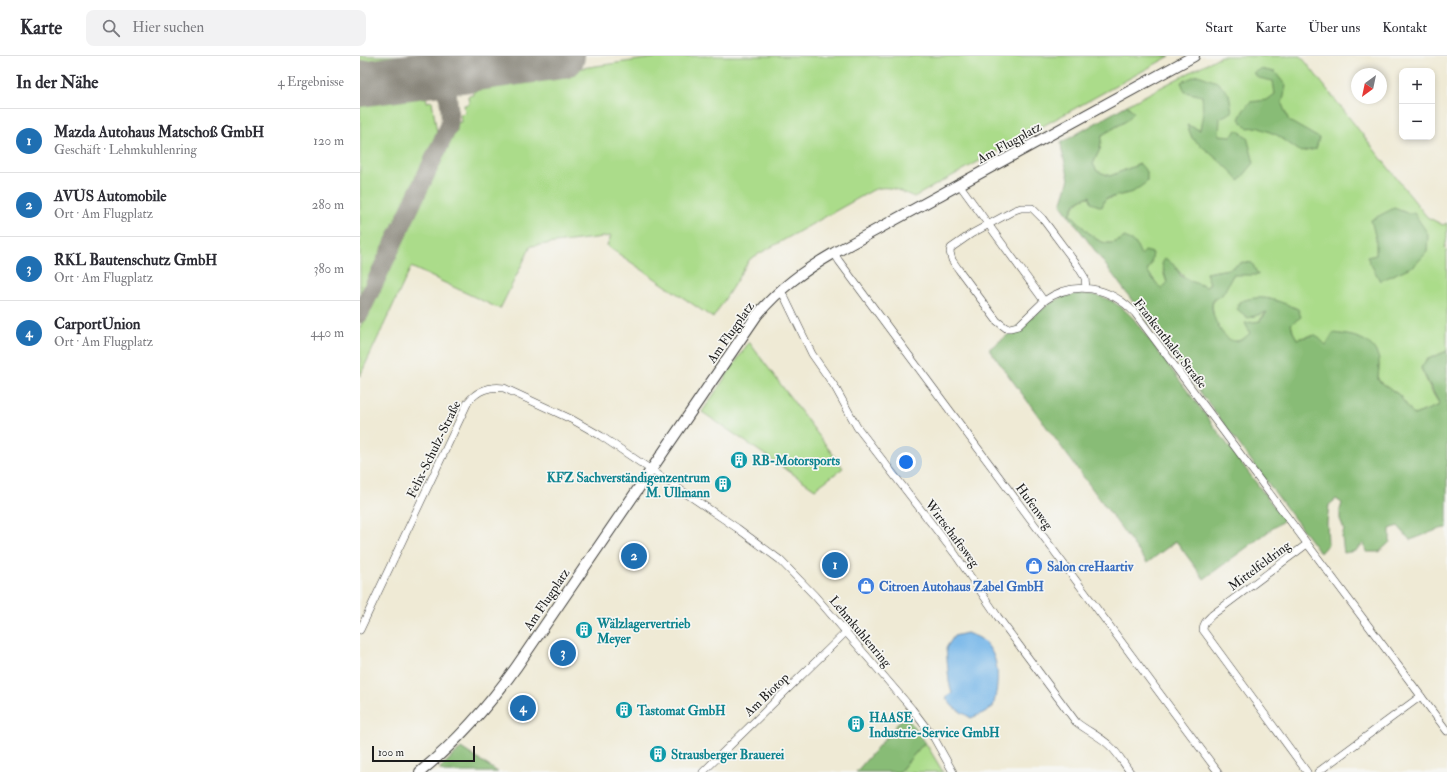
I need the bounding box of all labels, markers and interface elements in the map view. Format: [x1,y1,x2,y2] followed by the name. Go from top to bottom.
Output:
[86,10,366,46] search box
[20,16,62,40] text: Karte
[100,17,122,39] icon: search
[132,18,204,37] text: Hier suchen
[1205,19,1233,36] text: Start
[1255,19,1286,36] text: Karte
[1308,19,1360,36] text: Über uns
[1382,19,1427,36] text: Kontakt
[1351,68,1387,104] north arrow
[1399,68,1435,140] map controls
[1399,68,1435,104] button: +
[16,72,98,93] text: In der Nähe
[277,74,344,90] text: 4 Ergebnisse
[1399,104,1435,140] button: −
[974,118,1046,169] street label: Am Flugplatz
[54,123,264,142] text: Mazda Autohaus Matschoß GmbH
[27,133,31,149] text: 1
[313,133,344,149] text: 120 m
[54,142,197,158] text: Geschäft · Lehmkuhlenring
[54,187,167,206] text: AVUS Automobile
[26,197,32,213] text: 2
[312,197,344,213] text: 280 m
[54,206,153,222] text: Ort · Am Flugplatz
[54,251,217,270] text: RKL Bautenschutz GmbH
[27,261,32,277] text: 3
[313,261,344,277] text: 380 m
[54,270,153,286] text: Ort · Am Flugplatz
[1130,296,1211,392] street label: Frankenthaler Straße
[703,298,759,368] street label: Am Flugplatz
[54,315,140,334] text: CarportUnion
[25,325,33,341] text: 4
[310,325,344,341] text: 440 m
[54,334,153,350] text: Ort · Am Flugplatz
[403,398,465,501] street label: Felix-Schulz-Straße
[729,450,749,470] building icon: RB-Motorsports
[896,452,916,472] your location
[752,453,841,470] place label: RB-Motorsports
[547,470,711,501] place label: KFZ Sachverständigenzentrum M. Ullmann
[713,474,733,494] building icon: KFZ Sachverständigenzentrum M. Ullmann
[1012,480,1057,533] street label: Hufenweg
[921,496,983,571] street label: Wirtschaftsweg
[1225,537,1294,594] street label: Mittelfeldring
[621,541,647,571] pin: 2
[822,550,848,580] pin: 1
[1024,556,1044,576] shop icon: Salon creHaartiv
[1047,559,1135,575] place label: Salon creHaartiv
[520,565,575,635] street label: Am Flugplatz
[856,576,876,596] shop icon: Citroen Autohaus Zabel GmbH
[879,579,1044,595] place label: Citroen Autohaus Zabel GmbH
[826,593,895,671] street label: Lehmkuhlenring
[596,616,691,648] place label: Wälzlagervertrieb Meyer
[574,620,594,640] building icon: Wälzlagervertrieb Meyer
[550,638,576,668] pin: 3
[740,669,793,721] street label: Am Biotop
[510,693,536,723] pin: 4
[614,700,634,720] building icon: Tastomat GmbH
[636,703,726,719] place label: Tastomat GmbH
[869,710,1000,741] place label: HAASE Industrie-Service GmbH
[846,714,866,734] building icon: HAASE Industrie-Service GmbH
[372,744,475,763] scale bar
[648,744,668,764] building icon: Strausberger Brauerei
[378,746,404,759] text: 100 m
[671,747,785,764] place label: Strausberger Brauerei

